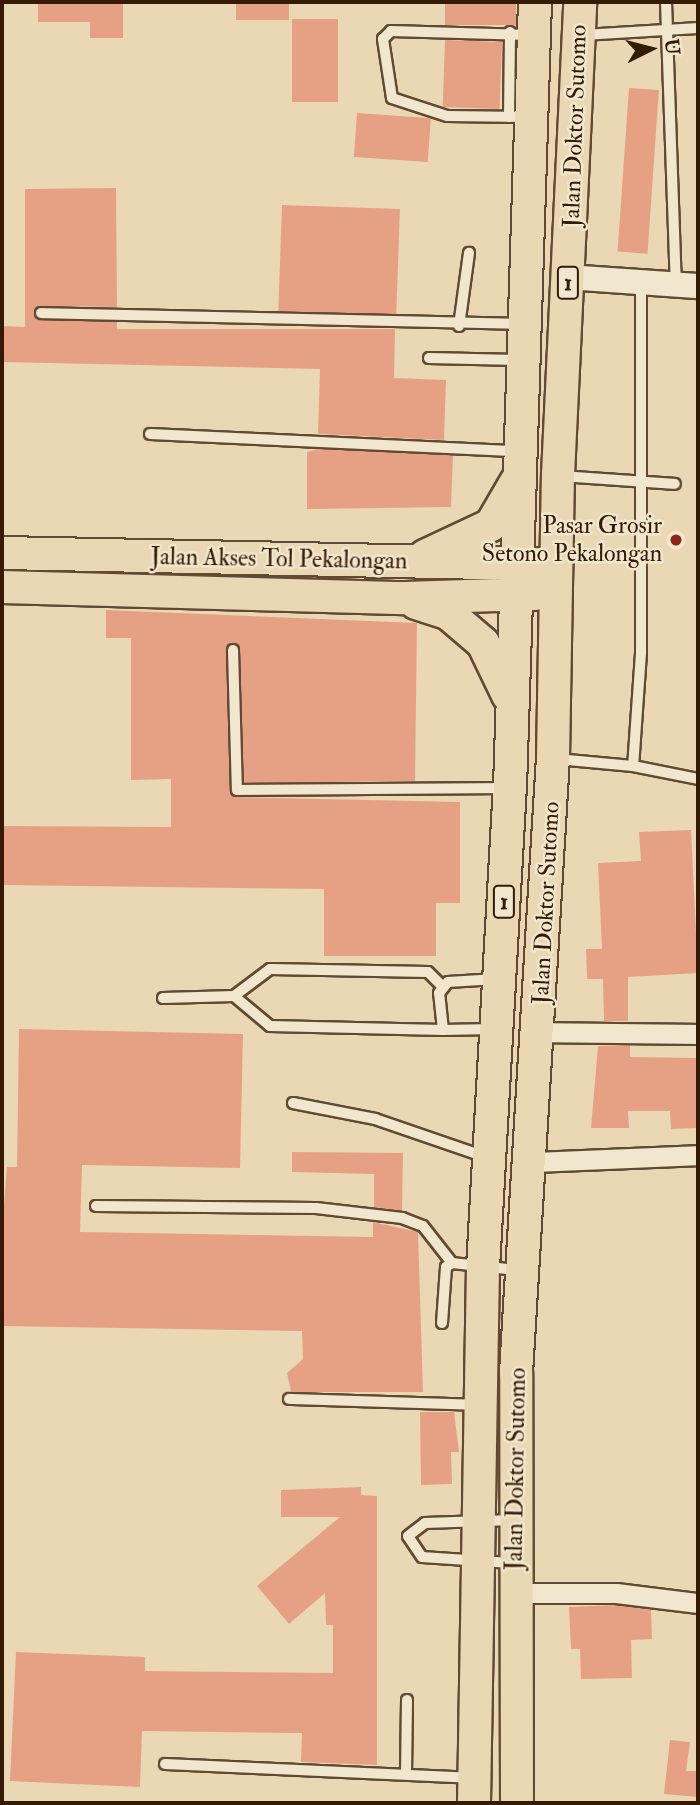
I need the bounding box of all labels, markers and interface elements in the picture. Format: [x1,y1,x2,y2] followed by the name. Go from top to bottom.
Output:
[616,14,686,84] north arrow
[557,24,593,228] street label: Jalan Doktor Sutomo
[659,38,685,56] text: U
[556,264,580,302] road number: 1
[482,512,662,568] place label: Pasar Grosir Setono Pekalongan
[668,532,684,548] marker: Pasar Grosir Setono Pekalongan
[151,542,407,576] street label: Jalan Akses Tol Pekalongan
[526,801,566,1005] street label: Jalan Doktor Sutomo
[492,882,516,922] road number: 1
[500,1367,532,1571] street label: Jalan Doktor Sutomo

